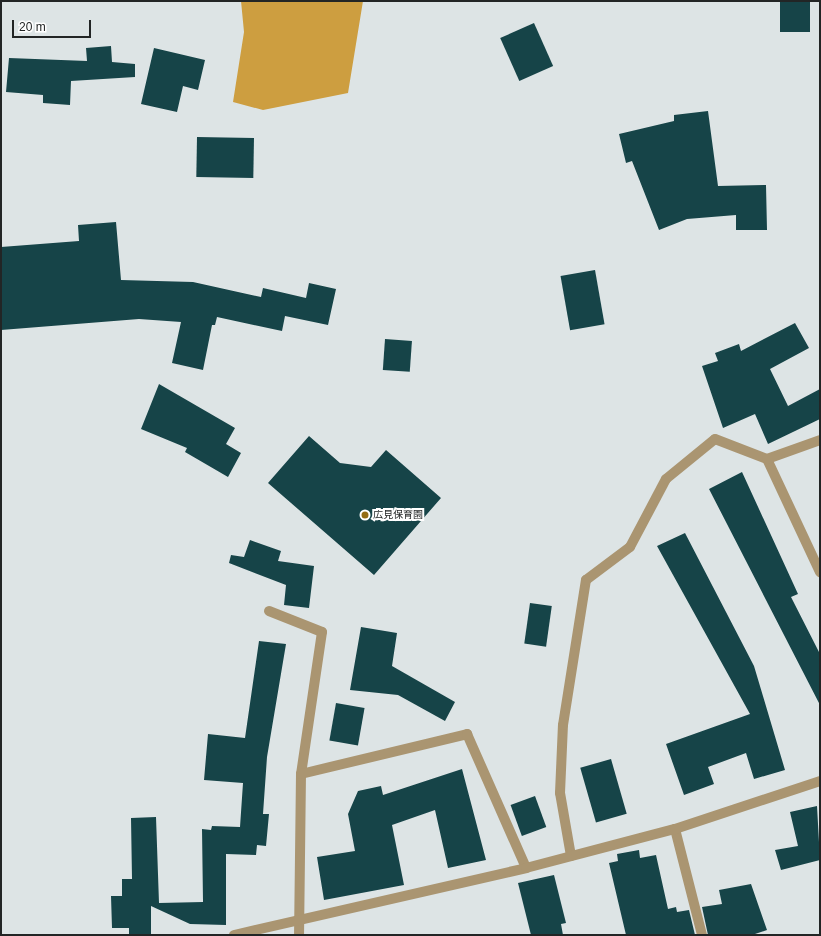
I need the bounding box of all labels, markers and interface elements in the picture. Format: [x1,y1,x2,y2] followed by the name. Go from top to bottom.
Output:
[14,12,93,38] scale bar
[19,20,46,34] text: 20 m
[373,509,423,521] place label: 広見保育園
[360,510,370,520] marker: 広見保育園

